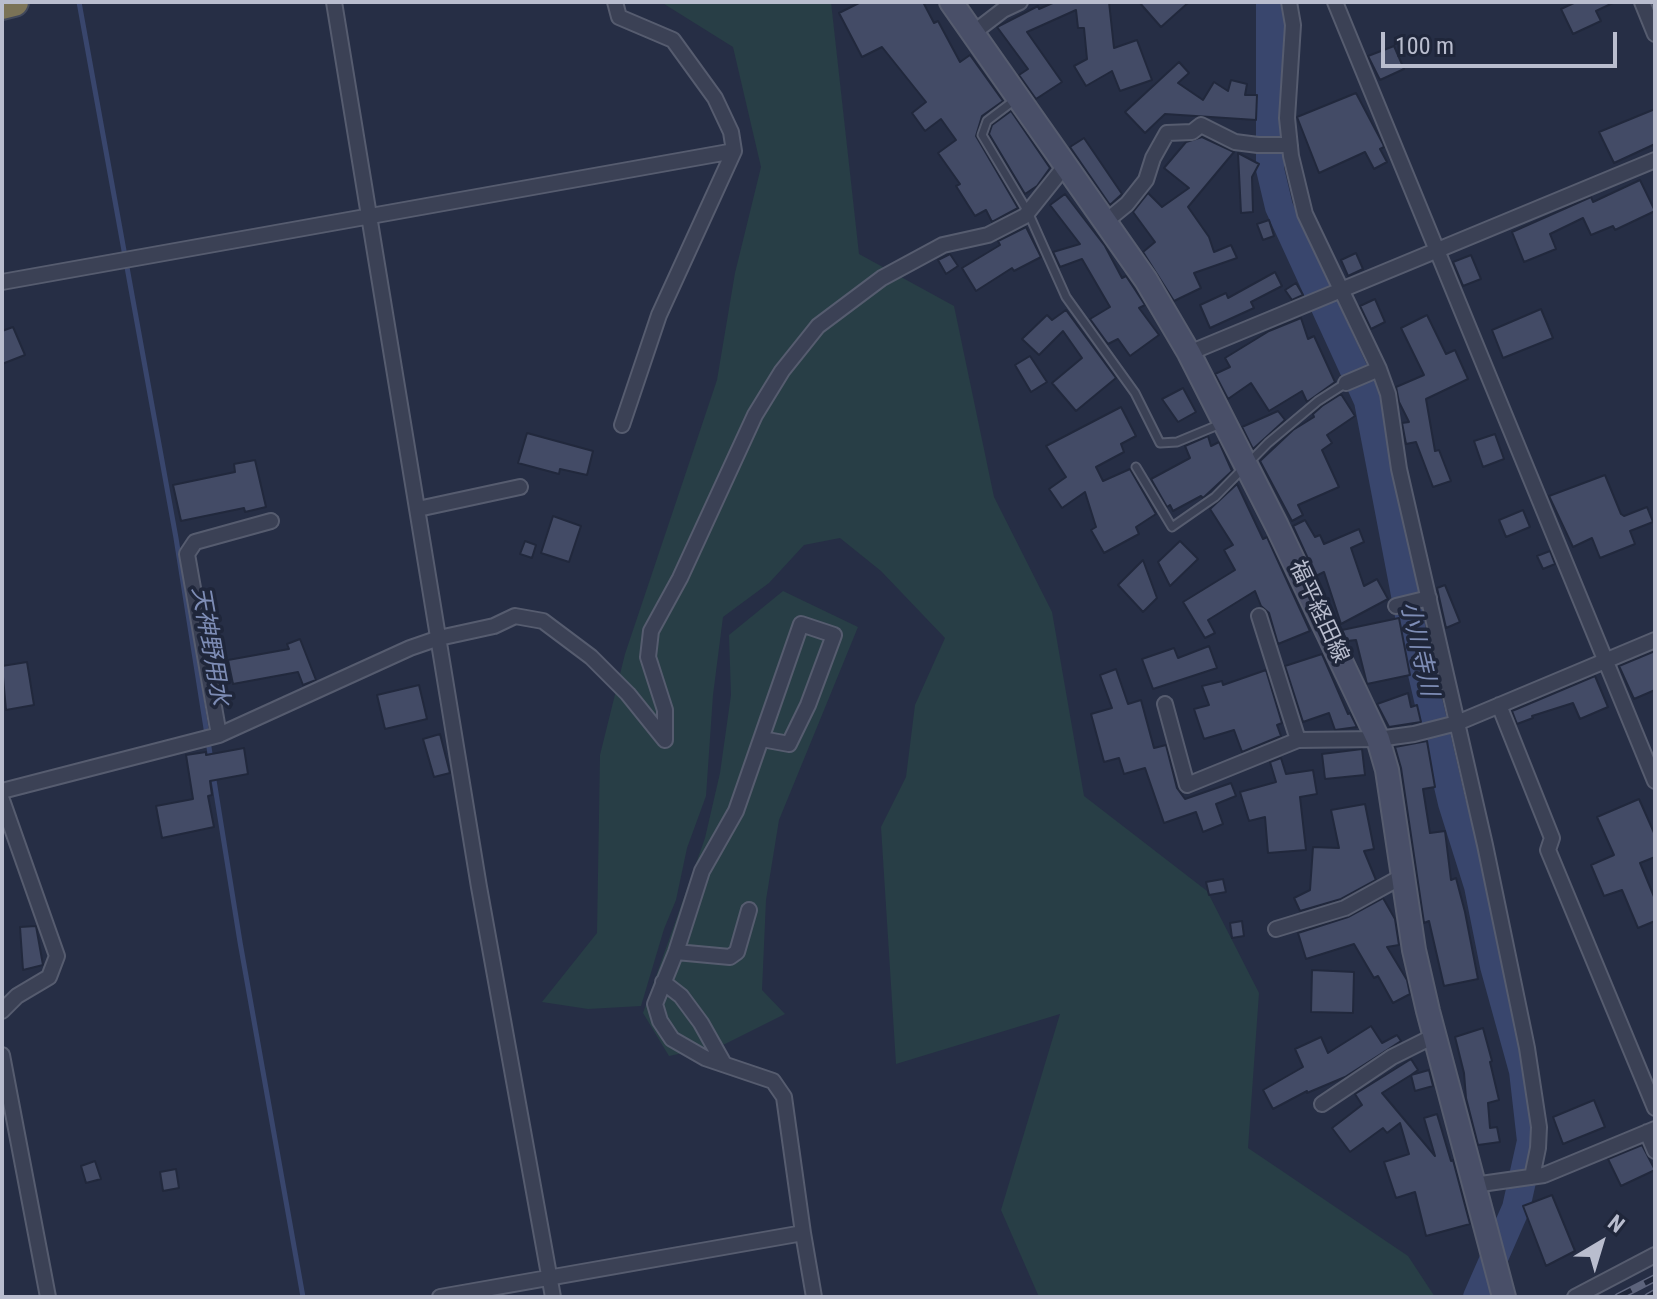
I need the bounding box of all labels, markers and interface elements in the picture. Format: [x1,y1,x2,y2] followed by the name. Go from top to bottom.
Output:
[1385,16,1621,66] scale bar
[1395,32,1454,60] text: 100 m
[1283,557,1353,667] street label: 福平経田線
[184,584,234,708] water label: 天神野用水
[1393,599,1443,699] water label: 小川寺川
[1561,1203,1641,1283] north arrow
[1603,1210,1629,1238] text: N

